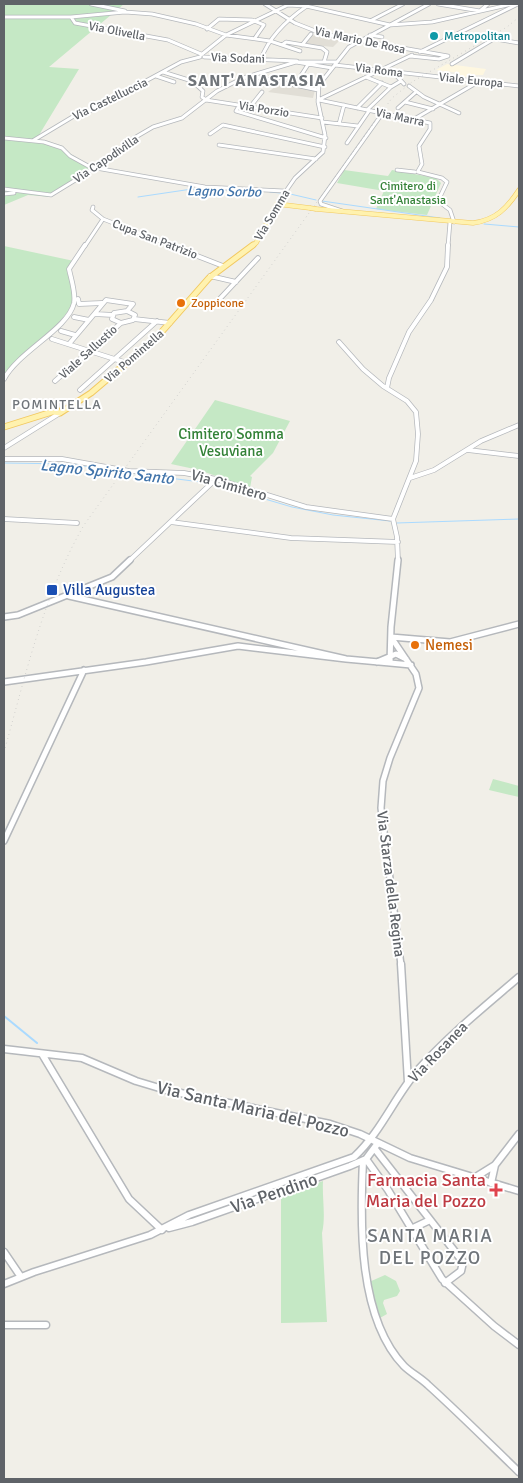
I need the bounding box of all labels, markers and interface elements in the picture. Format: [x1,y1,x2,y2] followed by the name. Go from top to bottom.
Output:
[87,19,147,44] street label: Via Olivella
[313,24,407,57] street label: Via Mario De Rosa
[444,29,510,44] place label: Metropolitan
[428,30,440,42] marker: Metropolitan
[211,50,265,67] street label: Via Sodani
[354,60,404,81] street label: Via Roma
[438,70,504,91] street label: Viale Europa
[188,71,326,91] district label: SANT'ANASTASIA
[70,75,150,124] street label: Via Castelluccia
[238,98,290,121] street label: Via Porzio
[374,105,426,130] street label: Via Marra
[71,132,142,187] street label: Via Capodivilla
[370,179,446,208] park label: Cimitero di Sant'Anastasia
[187,182,262,201] water label: Lagno Sorbo
[251,187,294,244] street label: Via Somma
[110,216,200,263] street label: Cupa San Patrizio
[191,296,244,311] place label: Zoppicone
[175,297,187,309] marker: Zoppicone
[56,322,121,383] street label: Viale Sallustio
[101,326,167,386] street label: Via Pomintella
[12,396,102,413] district label: POMINTELLA
[178,425,284,460] park label: Cimitero Somma Vesuviana
[39,455,175,489] water label: Lagno Spirito Santo
[189,466,269,504] street label: Via Cimitero
[63,581,155,599] place label: Villa Augustea
[45,583,59,597] marker: Villa Augustea
[425,636,473,654] place label: Nemesi
[409,639,421,651] marker: Nemesi
[373,810,409,958] street label: Via Starza della Regina
[405,1018,471,1086] street label: Via Rosanea
[155,1076,351,1142] street label: Via Santa Maria del Pozzo
[228,1168,320,1218] street label: Via Pendino
[366,1169,486,1212] place label: Farmacia Santa Maria del Pozzo
[490,1184,502,1196] marker: Farmacia Santa Maria del Pozzo
[367,1224,493,1270] district label: SANTA MARIA DEL POZZO

